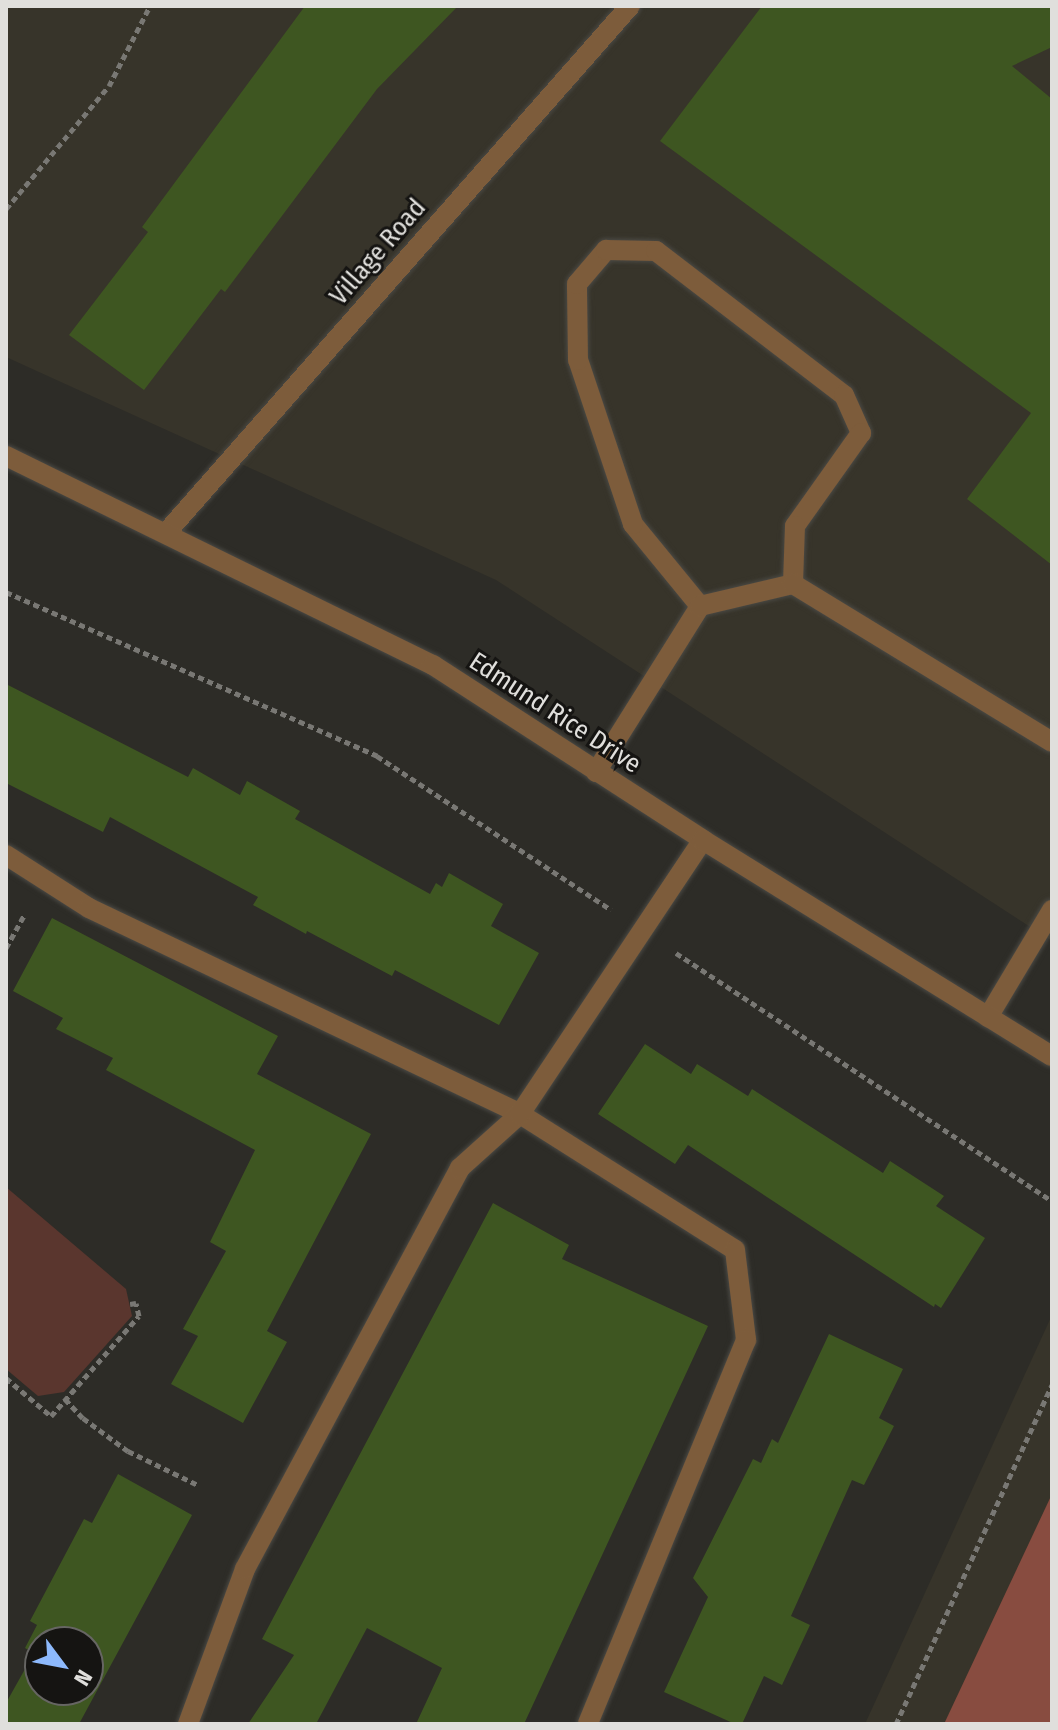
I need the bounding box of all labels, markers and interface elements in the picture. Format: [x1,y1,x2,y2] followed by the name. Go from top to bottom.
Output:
[323,193,433,311] street label: Village Road
[463,646,647,780] street label: Edmund Rice Drive
[24,1626,104,1706] north arrow
[68,1665,98,1691] text: N

